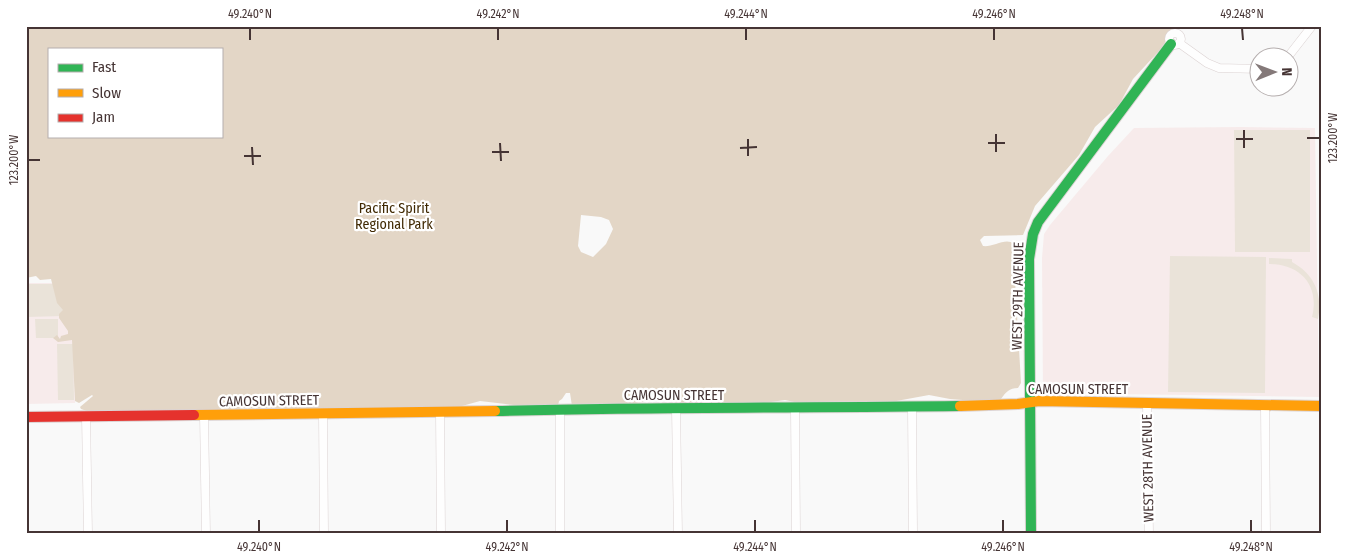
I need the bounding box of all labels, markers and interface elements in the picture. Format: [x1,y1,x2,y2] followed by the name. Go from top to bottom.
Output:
[228,7,272,21] text: 49.240°N
[477,7,519,21] text: 49.242°N
[724,7,768,21] text: 49.244°N
[972,7,1016,21] text: 49.246°N
[1220,7,1264,21] text: 49.248°N
[48,48,222,138] legend
[1250,48,1300,98] north arrow
[92,58,116,76] text: Fast
[1278,67,1295,76] text: N
[92,84,121,102] text: Slow
[92,108,115,126] text: Jam
[1326,113,1340,163] text: 123.200°W
[7,135,21,185] text: 123.200°W
[355,200,433,233] park label: Pacific Spirit Regional Park
[1009,241,1027,350] street label: WEST 29TH AVENUE
[1028,381,1129,398] street label: CAMOSUN STREET
[624,387,725,404] street label: CAMOSUN STREET
[219,392,320,410] street label: CAMOSUN STREET
[1139,413,1157,522] street label: WEST 28TH AVENUE
[237,540,281,554] text: 49.240°N
[486,540,528,554] text: 49.242°N
[733,540,777,554] text: 49.244°N
[981,540,1025,554] text: 49.246°N
[1229,540,1273,554] text: 49.248°N

